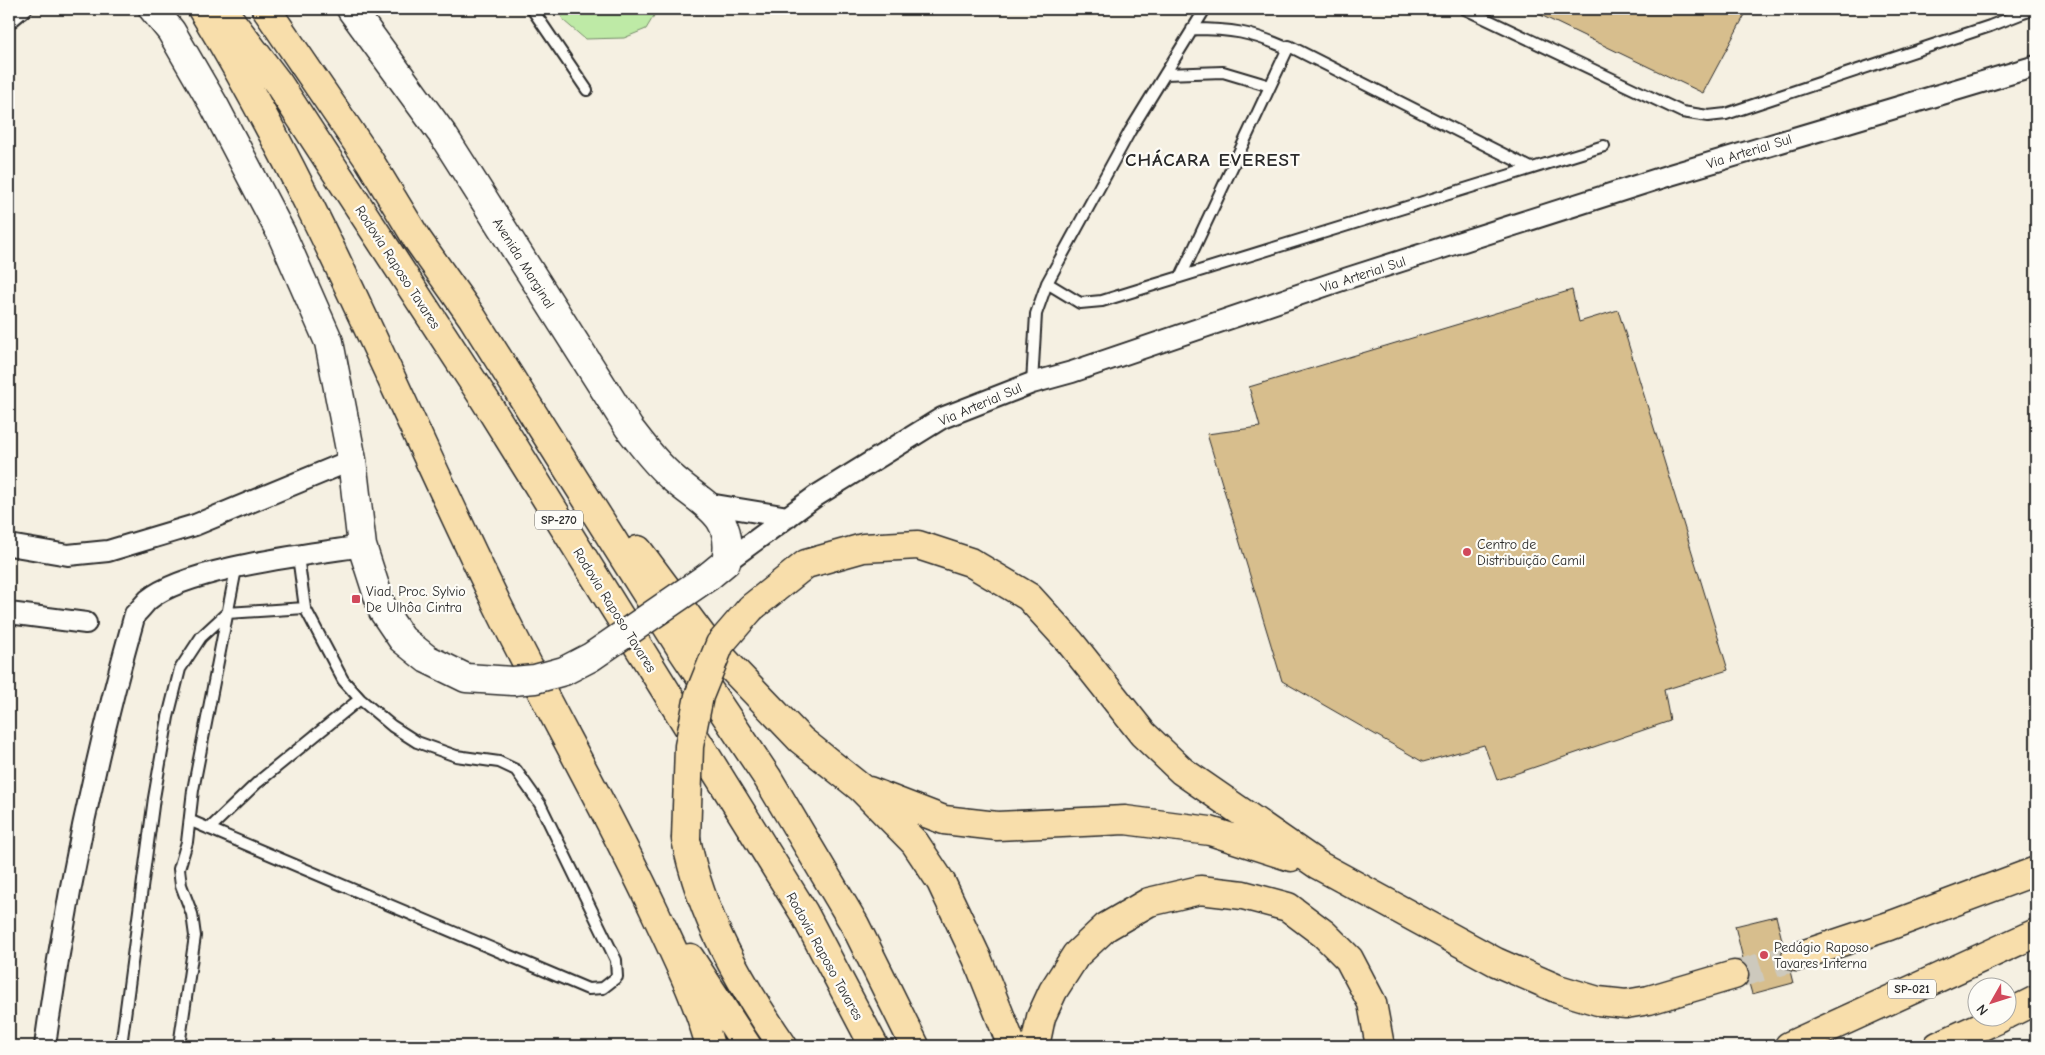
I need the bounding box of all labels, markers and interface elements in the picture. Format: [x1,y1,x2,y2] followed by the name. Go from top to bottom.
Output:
[1704,130,1794,173] street label: Via Arterial Sul
[1125,149,1301,171] district label: CHÁCARA EVEREST
[351,203,444,332] street label: Rodovia Raposo Tavares
[489,215,558,312] street label: Avenida Marginal
[1318,253,1408,296] street label: Via Arterial Sul
[936,379,1024,430] street label: Via Arterial Sul
[535,510,583,530] road number: SP-270
[1477,536,1585,569] place label: Centro de Distribuição Camil
[569,545,660,676] street label: Rodovia Raposo Tavares
[1461,546,1473,558] marker: Centro de Distribuição Camil
[366,583,466,616] place label: Viad. Proc. Sylvio De Ulhôa Cintra
[350,593,362,605] marker: Viad. Proc. Sylvio De Ulhôa Cintra
[782,889,867,1023] street label: Rodovia Raposo Tavares
[1774,939,1869,972] place label: Pedágio Raposo Tavares Interna
[1758,949,1770,961] marker: Pedágio Raposo Tavares Interna
[1968,978,2018,1028] north arrow
[1888,980,1936,999] road number: SP-021
[1973,1001,1992,1019] text: N

